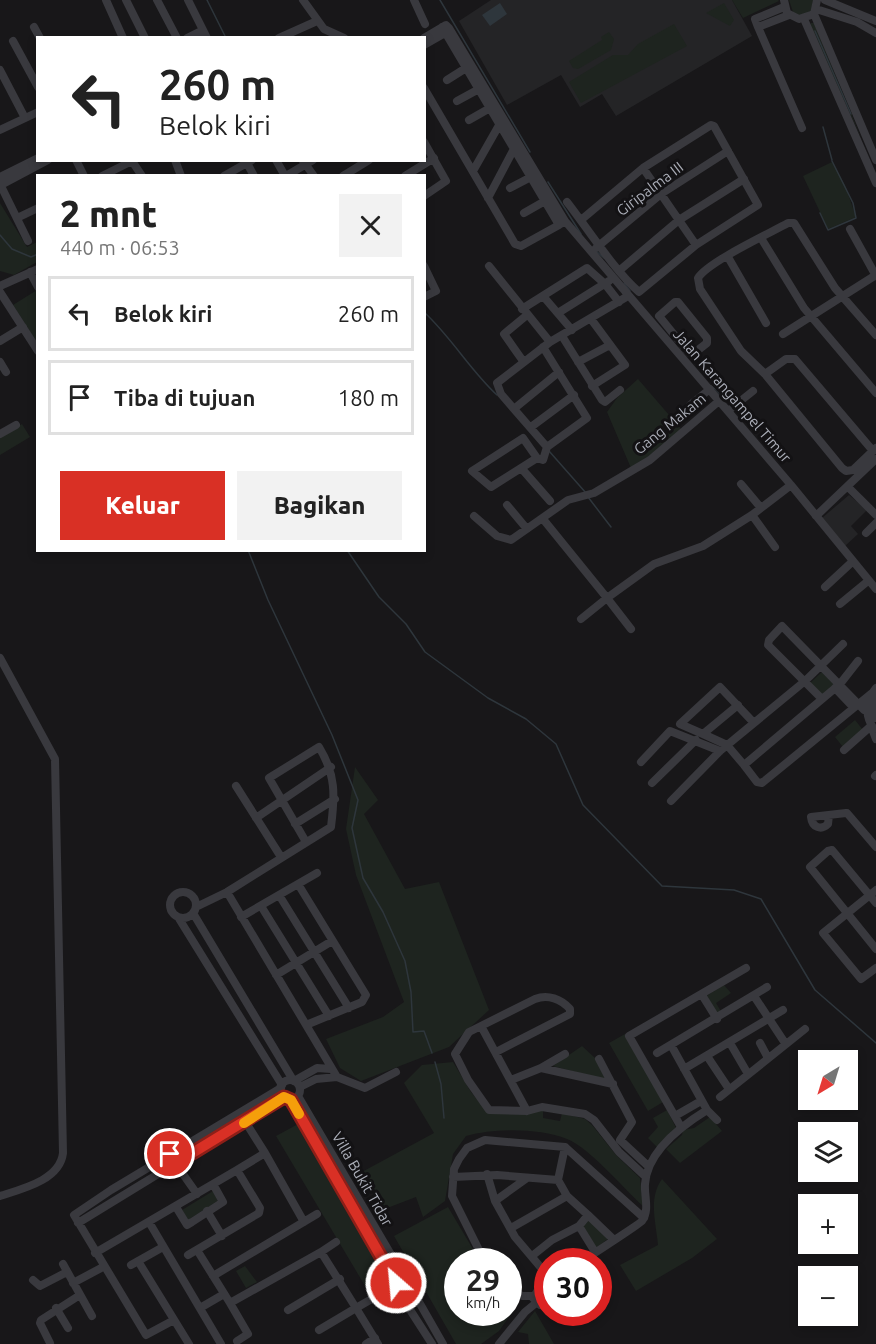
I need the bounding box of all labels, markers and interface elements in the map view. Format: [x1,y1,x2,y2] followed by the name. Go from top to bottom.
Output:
[60,60,138,138] icon: left
[159,61,276,108] text: 260 m
[159,110,271,140] text: Belok kiri
[613,158,686,219] street label: Giripalma III
[60,193,157,234] text: 2 mnt
[339,194,402,257] button: close
[60,236,180,259] text: 440 m · 06:53
[63,297,96,330] icon: left
[114,301,212,326] text: Belok kiri
[338,301,399,326] text: 260 m
[670,326,795,466] street label: Jalan Karangampel Timur
[63,381,96,414] icon: arrive
[114,385,255,410] text: Tiba di tujuan
[338,385,399,410] text: 180 m
[630,390,709,458] street label: Gang Makam
[60,471,225,540] button: Keluar
[237,471,402,540] button: Bagikan
[798,1050,858,1110] north arrow
[798,1050,858,1326] map controls
[798,1122,858,1182] button: layers
[144,1128,195,1179] pin
[329,1129,396,1229] street label: Villa Bukit Tidar
[153,1137,186,1170] icon: arrive
[798,1194,858,1254] button: +
[534,1248,612,1326] speed limit sign: 30
[364,1251,428,1315] position arrow
[466,1263,500,1297] text: 29
[798,1266,858,1326] button: −
[466,1294,500,1311] text: km/h

